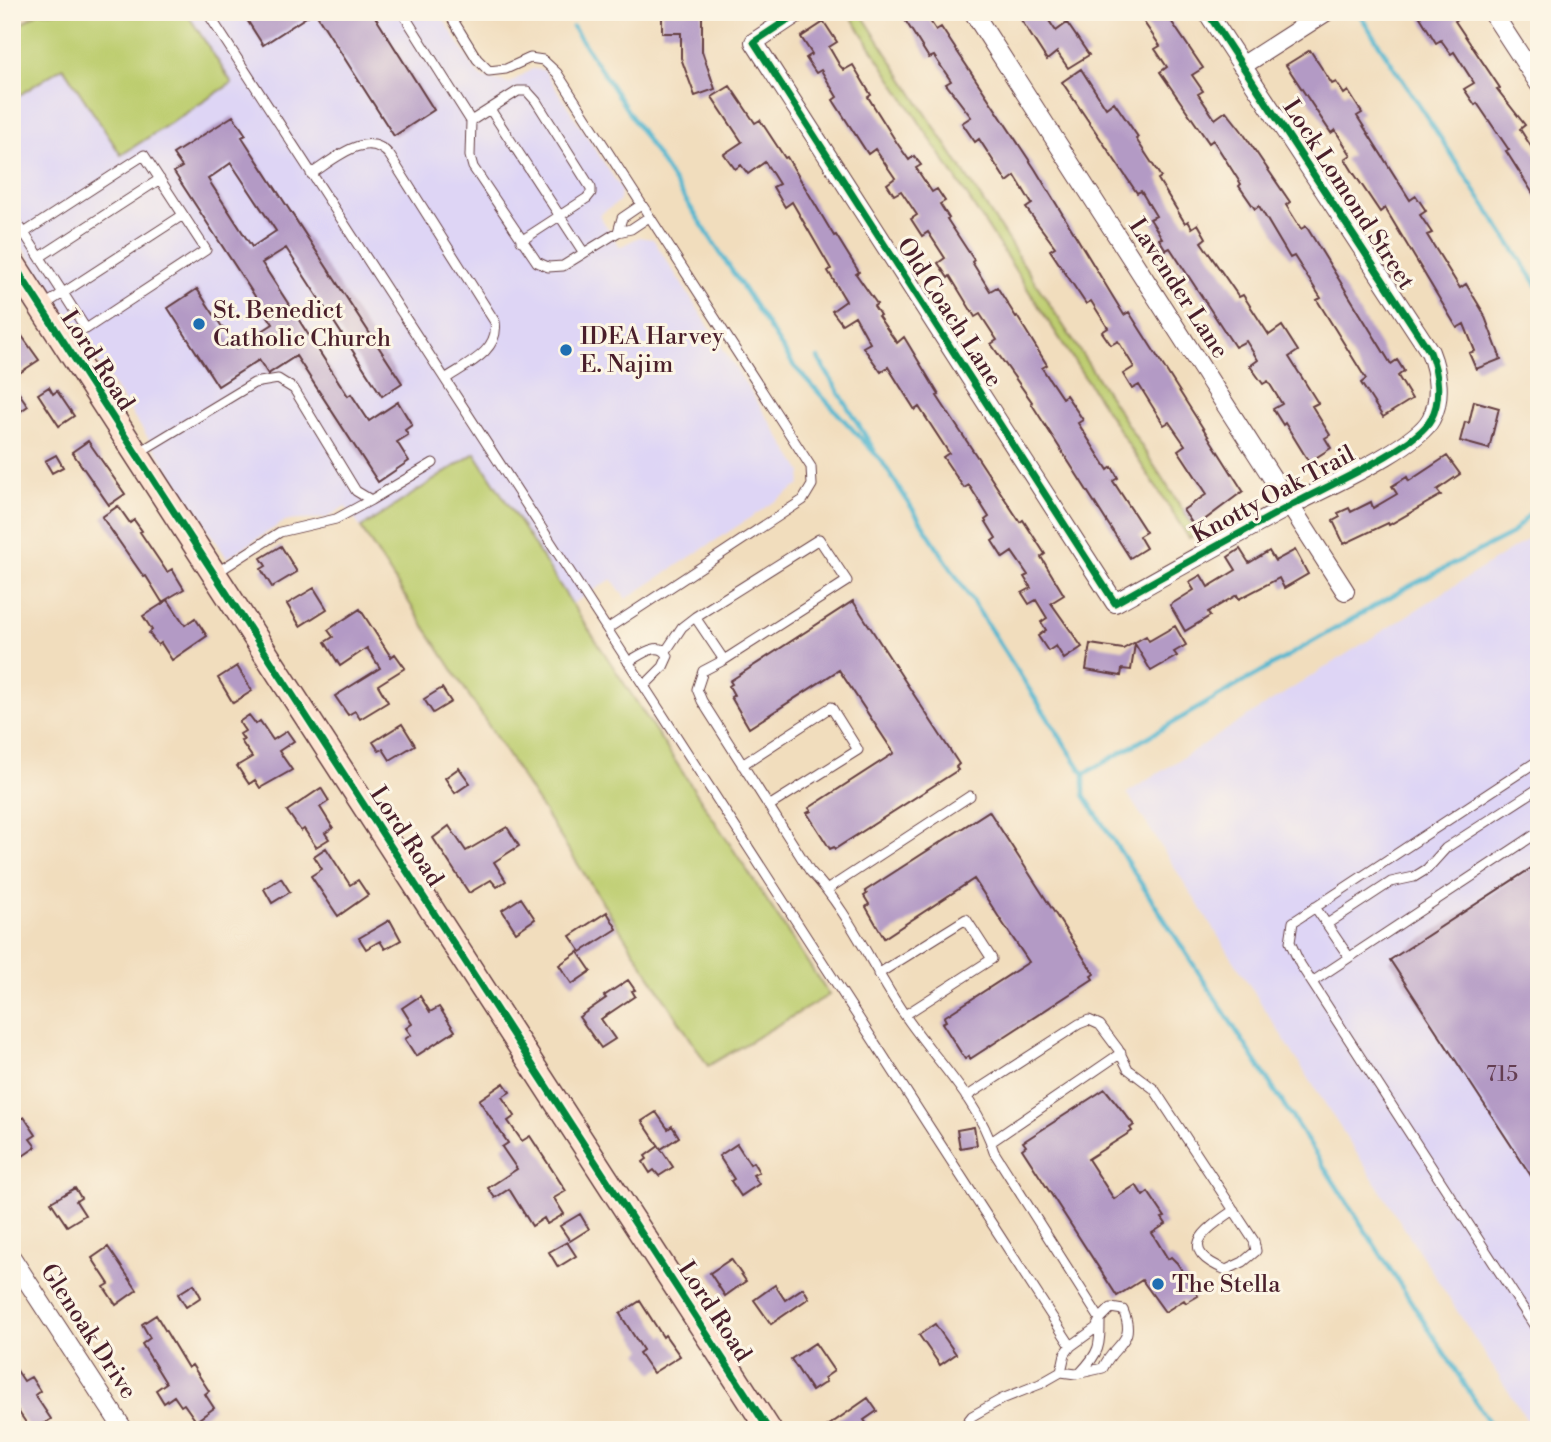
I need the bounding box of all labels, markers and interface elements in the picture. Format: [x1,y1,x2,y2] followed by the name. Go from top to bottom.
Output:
[1275,94,1421,296] street label: Lock Lomond Street
[1122,213,1235,364] street label: Lavender Lane
[890,232,1009,393] street label: Old Coach Lane
[213,296,391,354] place label: St. Benedict Catholic Church
[54,305,141,417] street label: Lord Road
[191,316,207,332] marker: St. Benedict Catholic Church
[580,322,724,380] place label: IDEA Harvey E. Najim
[558,342,574,358] marker: IDEA Harvey E. Najim
[1187,439,1360,550] street label: Knotty Oak Trail
[363,781,450,893] street label: Lord Road
[1486,1062,1518,1088] house number: 715
[671,1256,758,1368] street label: Lord Road
[33,1258,143,1405] street label: Glenoak Drive
[1172,1270,1281,1300] place label: The Stella
[1150,1276,1166,1292] marker: The Stella

